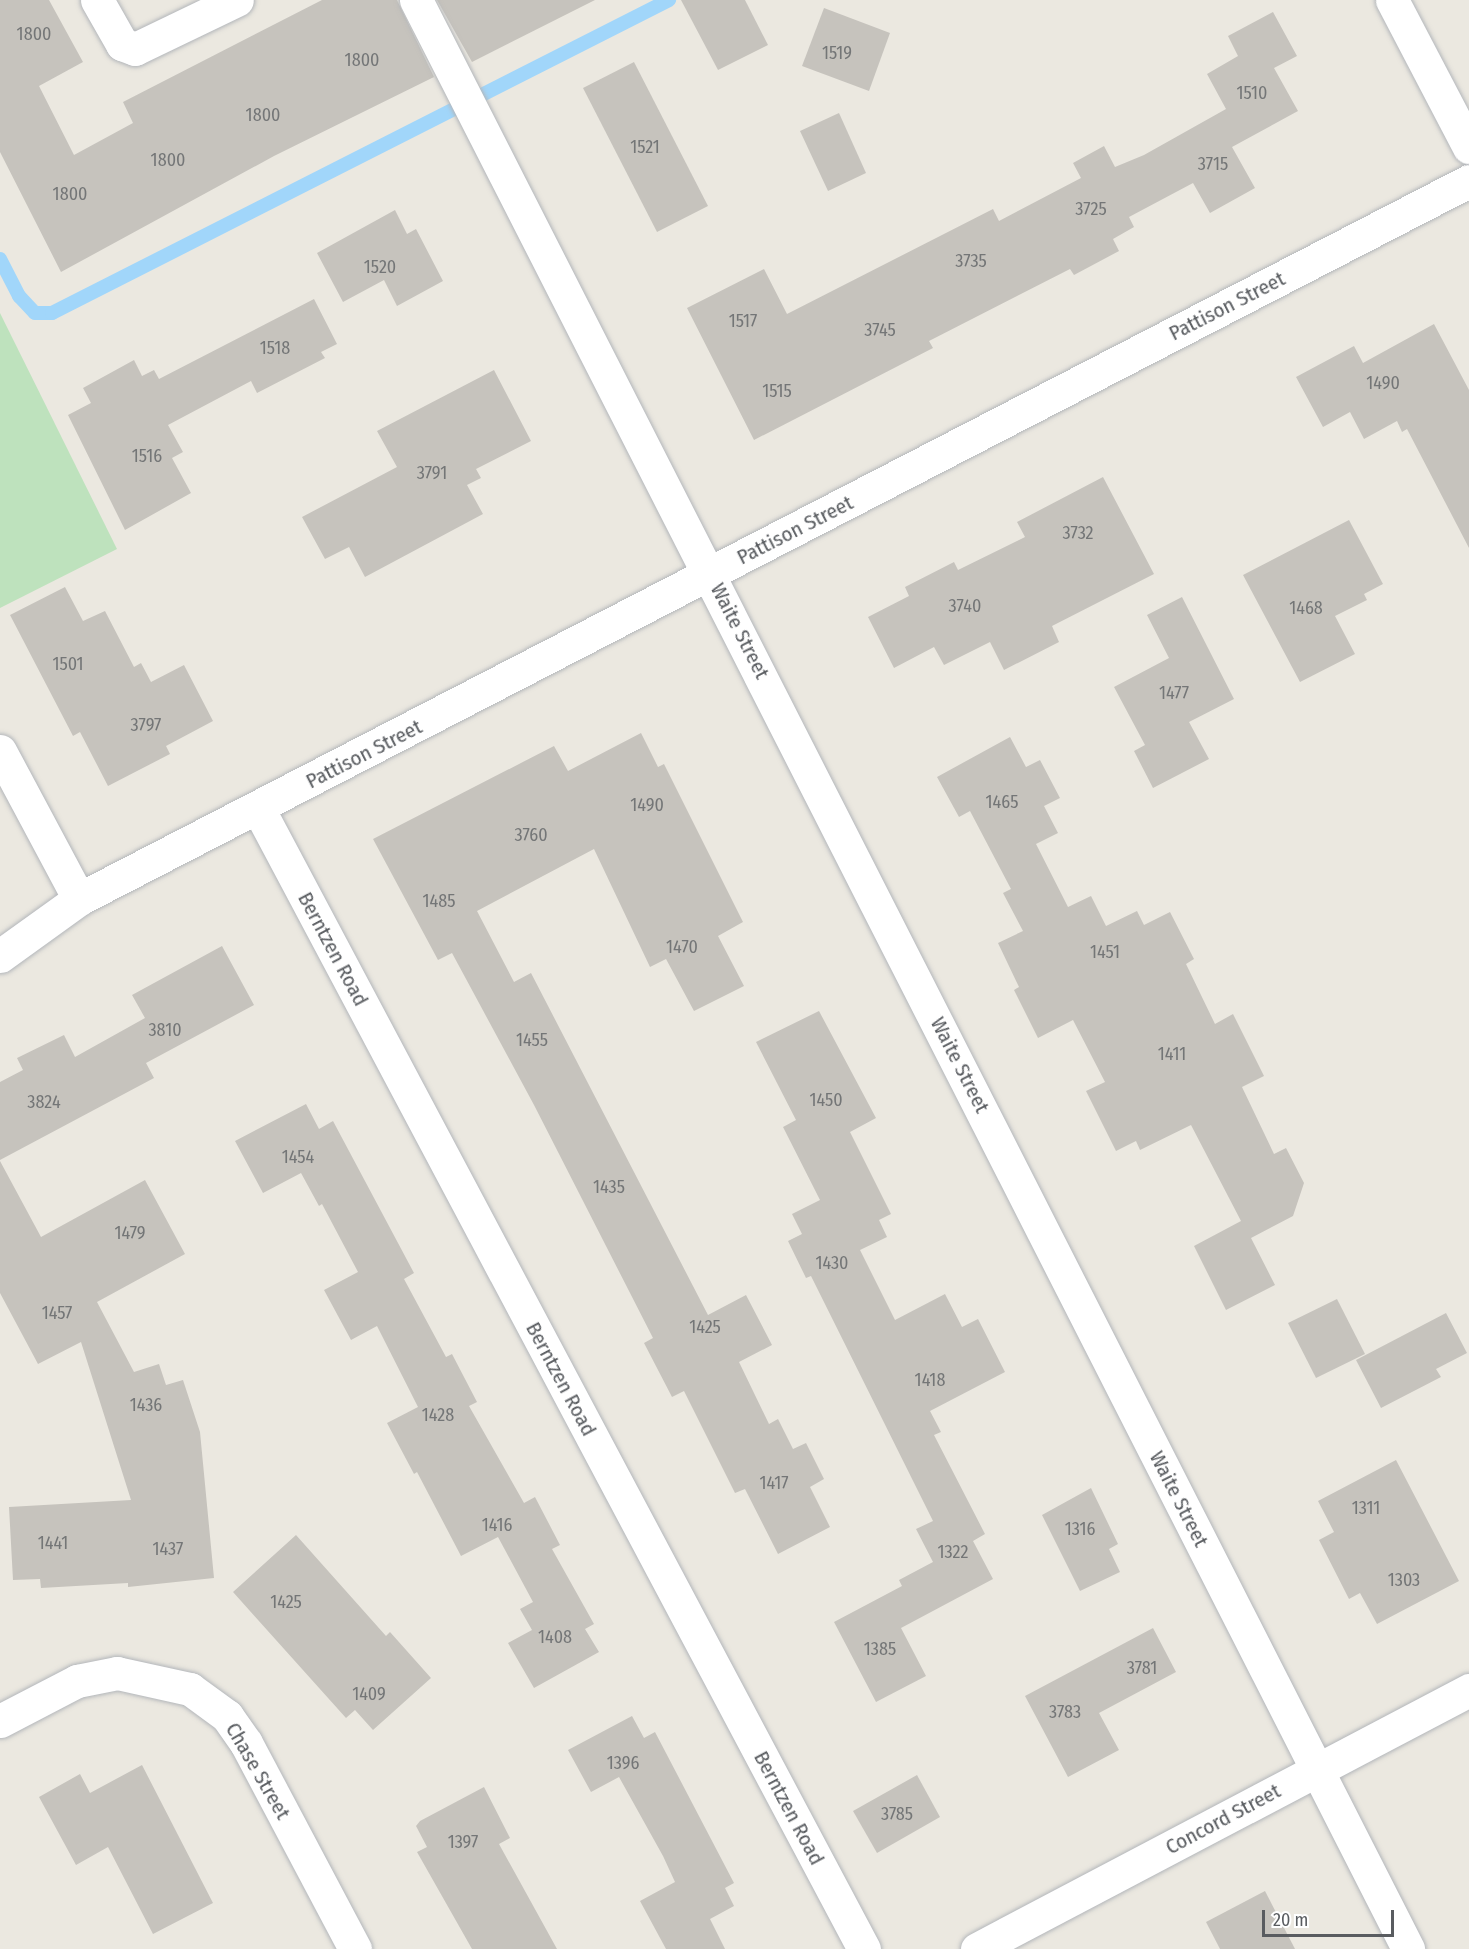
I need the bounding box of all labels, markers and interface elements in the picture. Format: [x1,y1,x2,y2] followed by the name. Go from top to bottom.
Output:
[17,23,51,45] house number: 1800
[822,42,852,64] house number: 1519
[345,49,379,71] house number: 1800
[1237,82,1267,104] house number: 1510
[246,104,280,126] house number: 1800
[630,136,660,158] house number: 1521
[151,149,185,171] house number: 1800
[1198,153,1228,175] house number: 3715
[53,183,87,205] house number: 1800
[1075,198,1107,220] house number: 3725
[955,250,987,272] house number: 3735
[364,256,396,278] house number: 1520
[1165,266,1289,346] street label: Pattison Street
[729,310,757,332] house number: 1517
[864,319,896,341] house number: 3745
[260,337,290,359] house number: 1518
[1366,372,1400,394] house number: 1490
[762,380,792,402] house number: 1515
[132,445,162,467] house number: 1516
[417,462,447,484] house number: 3791
[733,490,857,570] street label: Pattison Street
[1062,522,1094,544] house number: 3732
[705,579,775,683] street label: Waite Street
[949,595,981,617] house number: 3740
[1289,597,1323,619] house number: 1468
[52,653,84,675] house number: 1501
[1159,682,1189,704] house number: 1477
[131,714,161,736] house number: 3797
[302,714,426,794] street label: Pattison Street
[986,791,1018,813] house number: 1465
[630,794,664,816] house number: 1490
[514,824,548,846] house number: 3760
[292,888,374,1010] street label: Berntzen Road
[423,890,455,912] house number: 1485
[666,936,698,958] house number: 1470
[1090,941,1120,963] house number: 1451
[925,1013,995,1117] street label: Waite Street
[148,1019,182,1041] house number: 3810
[516,1029,548,1051] house number: 1455
[1158,1043,1186,1065] house number: 1411
[809,1089,843,1111] house number: 1450
[27,1091,61,1113] house number: 3824
[282,1146,314,1168] house number: 1454
[593,1176,625,1198] house number: 1435
[114,1222,146,1244] house number: 1479
[816,1252,848,1274] house number: 1430
[42,1302,72,1324] house number: 1457
[689,1316,721,1338] house number: 1425
[520,1318,602,1440] street label: Berntzen Road
[915,1369,945,1391] house number: 1418
[130,1394,162,1416] house number: 1436
[422,1404,454,1426] house number: 1428
[1144,1447,1214,1551] street label: Waite Street
[759,1472,789,1494] house number: 1417
[1352,1497,1380,1519] house number: 1311
[482,1514,512,1536] house number: 1416
[1065,1518,1095,1540] house number: 1316
[38,1532,68,1554] house number: 1441
[153,1538,183,1560] house number: 1437
[938,1541,968,1563] house number: 1322
[1388,1569,1420,1591] house number: 1303
[270,1591,302,1613] house number: 1425
[538,1626,572,1648] house number: 1408
[864,1638,896,1660] house number: 1385
[1127,1657,1157,1679] house number: 3781
[352,1683,386,1705] house number: 1409
[1049,1701,1081,1723] house number: 3783
[220,1718,296,1824] street label: Chase Street
[748,1747,830,1869] street label: Berntzen Road
[607,1752,639,1774] house number: 1396
[1161,1778,1285,1860] street label: Concord Street
[881,1803,913,1825] house number: 3785
[448,1831,478,1853] house number: 1397
[1265,1898,1397,1936] scale bar
[1273,1909,1308,1931] text: 20 m

